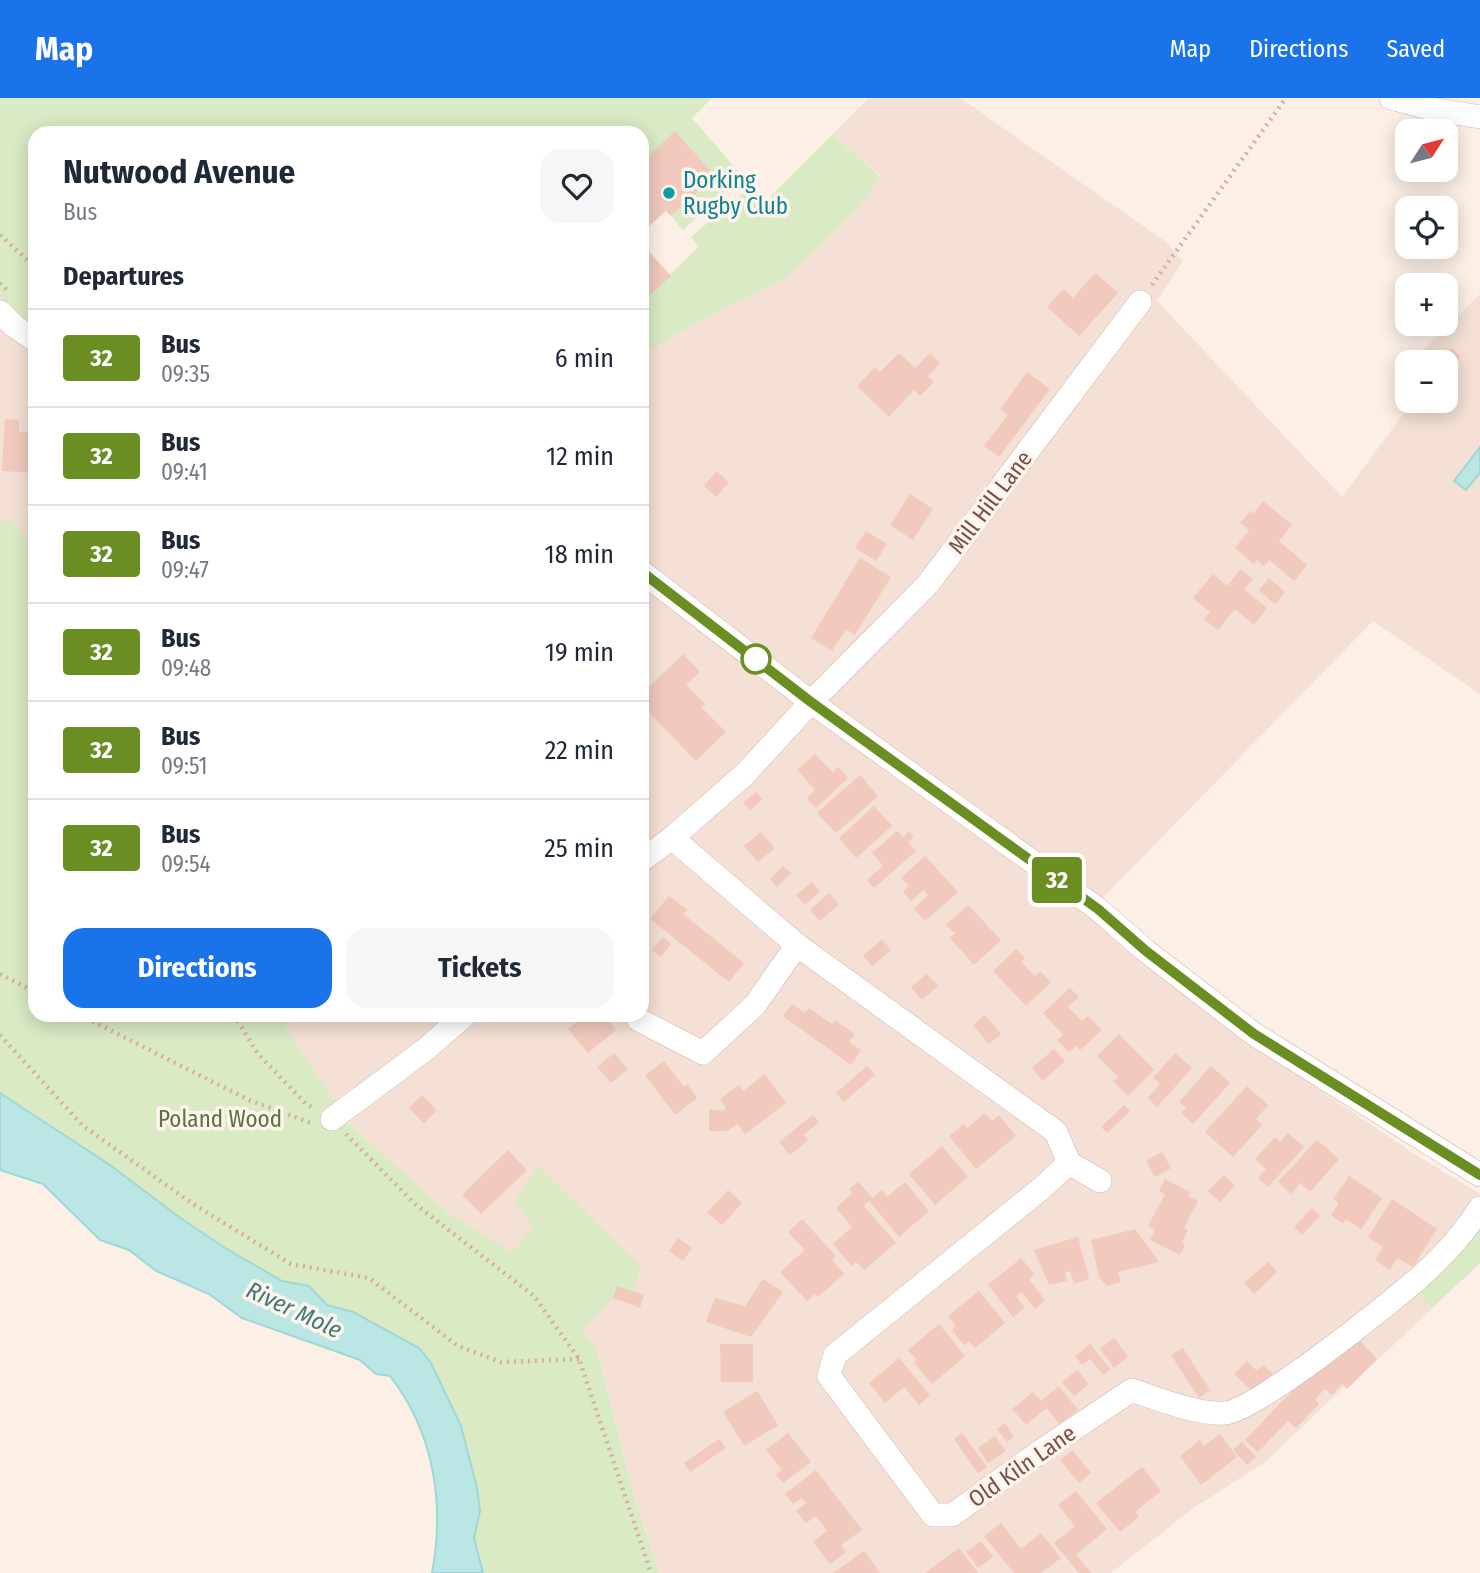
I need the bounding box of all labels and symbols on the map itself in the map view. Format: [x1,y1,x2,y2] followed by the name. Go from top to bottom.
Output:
[1395,119,1458,182] north arrow
[683,166,788,220] place label: Dorking Rugby Club
[661,185,677,201] marker: Dorking Rugby Club
[942,445,1038,559] street label: Mill Hill Lane
[741,644,771,674] unlabelled marker
[1026,857,1088,903] line badge: 32
[158,1105,282,1133] park label: Poland Wood
[242,1276,346,1344] water label: River Mole
[963,1419,1081,1513] street label: Old Kiln Lane

